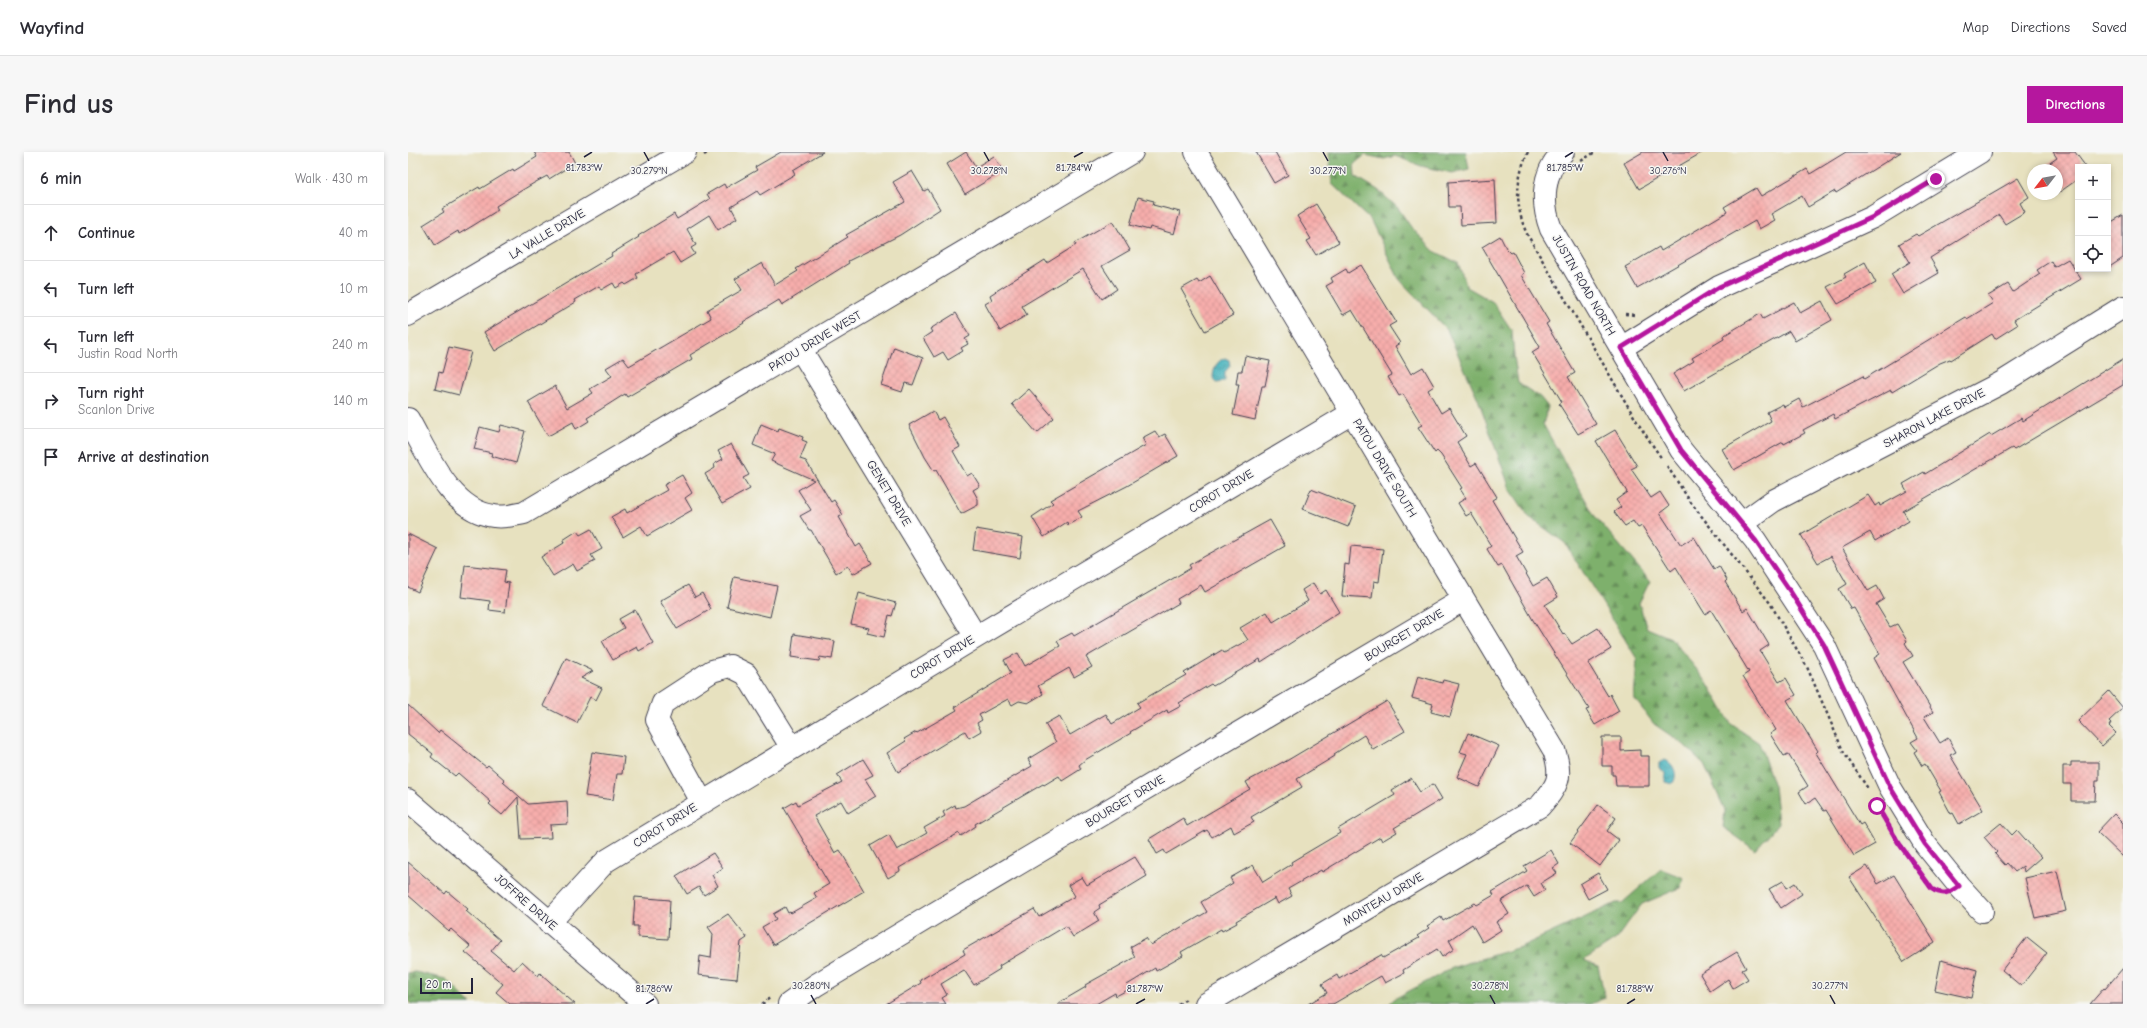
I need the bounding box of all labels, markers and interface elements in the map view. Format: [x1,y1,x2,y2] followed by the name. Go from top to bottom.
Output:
[20,17,84,39] text: Wayfind
[1962,19,1989,36] text: Map
[2011,19,2070,36] text: Directions
[2092,19,2127,36] text: Saved
[2027,86,2123,123] button: Directions
[24,88,113,120] text: Find us
[566,162,603,174] text: 81.783°W
[1056,162,1093,174] text: 81.784°W
[1546,162,1584,174] text: 81.785°W
[2027,164,2063,200] north arrow
[2075,164,2111,272] map controls
[2075,164,2111,200] button: +
[631,165,667,177] text: 30.279°N
[971,165,1007,177] text: 30.278°N
[1310,165,1346,177] text: 30.277°N
[1649,165,1687,177] text: 30.276°N
[40,169,82,188] text: 6 min
[1927,170,1945,188] route end
[295,171,368,186] text: Walk · 430 m
[2075,200,2111,236] button: −
[507,206,587,262] street label: LA VALLE DRIVE
[40,222,62,244] icon: ahead
[78,224,135,242] text: Continue
[339,225,368,240] text: 40 m
[1549,232,1619,338] street label: JUSTIN ROAD NORTH
[2075,236,2111,272] button: locate
[40,278,62,300] icon: left
[78,280,134,298] text: Turn left
[340,281,368,296] text: 10 m
[766,307,864,374] street label: PATOU DRIVE WEST
[78,328,134,346] text: Turn left
[40,334,62,356] icon: left
[332,337,368,352] text: 240 m
[78,346,178,361] text: Justin Road North
[78,384,144,402] text: Turn right
[1881,385,1987,451] street label: SHARON LAKE DRIVE
[40,390,62,412] icon: right
[334,393,368,408] text: 140 m
[78,402,155,417] text: Scanlon Drive
[1350,416,1420,520] street label: PATOU DRIVE SOUTH
[40,446,62,468] icon: arrive
[78,448,209,466] text: Arrive at destination
[864,458,914,528] street label: GENET DRIVE
[1186,466,1256,516] street label: COROT DRIVE
[1362,606,1446,664] street label: BOURGET DRIVE
[907,632,977,682] street label: COROT DRIVE
[1083,772,1167,830] street label: BOURGET DRIVE
[1868,797,1886,815] route start
[630,800,700,850] street label: COROT DRIVE
[1340,869,1426,929] street label: MONTEAU DRIVE
[492,871,560,933] street label: JOFFRE DRIVE
[420,976,473,995] scale bar
[426,978,451,991] text: 20 m
[792,980,830,992] text: 30.280°N
[1472,980,1508,992] text: 30.278°N
[1812,980,1848,992] text: 30.277°N
[635,983,673,995] text: 81.786°W
[1127,983,1163,995] text: 81.787°W
[1617,983,1654,995] text: 81.788°W

